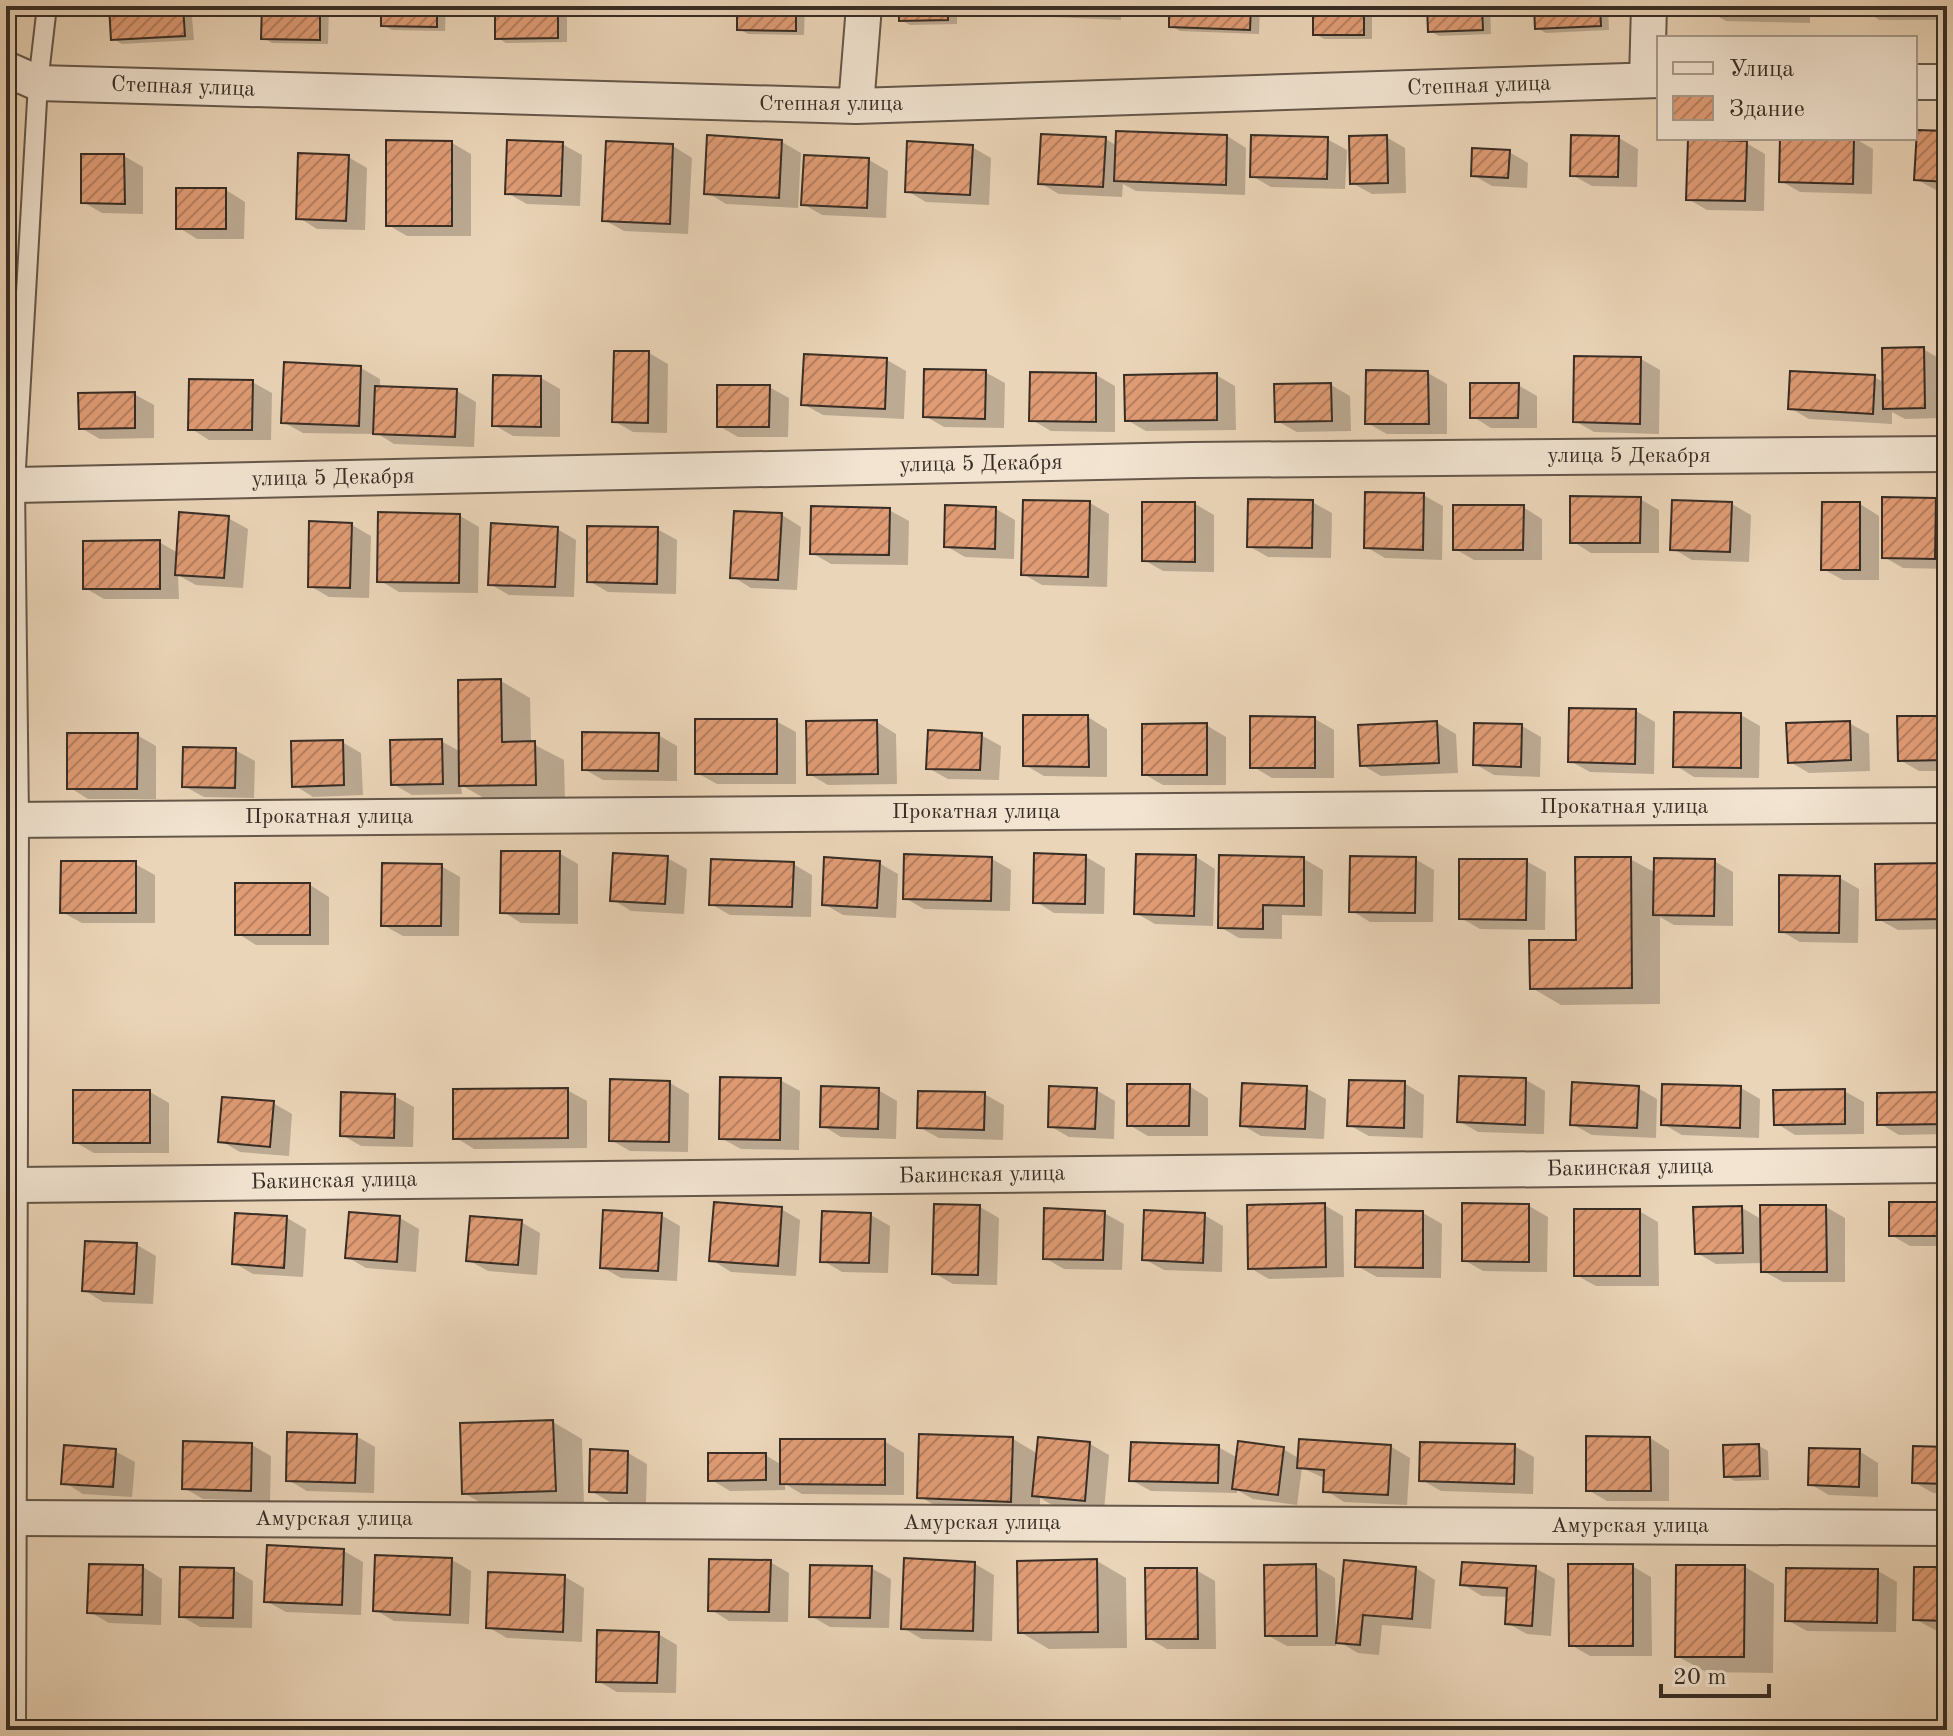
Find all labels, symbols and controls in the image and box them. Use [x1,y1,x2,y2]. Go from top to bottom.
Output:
legend [1657,36,1917,140]
text: Улица [1729,58,1794,82]
street label: Степная улица [1407,72,1552,100]
street label: Степная улица [111,73,256,101]
street label: Степная улица [759,93,903,115]
text: Здание [1729,98,1805,122]
street label: улица 5 Декабря [1547,445,1711,467]
street label: улица 5 Декабря [899,452,1063,476]
street label: улица 5 Декабря [251,466,415,490]
street label: Прокатная улица [1540,796,1708,818]
street label: Прокатная улица [892,801,1060,823]
street label: Прокатная улица [245,806,413,828]
street label: Бакинская улица [1546,1156,1714,1180]
street label: Бакинская улица [898,1163,1066,1187]
street label: Бакинская улица [250,1169,418,1193]
street label: Амурская улица [255,1508,413,1530]
street label: Амурская улица [903,1512,1061,1534]
street label: Амурская улица [1551,1515,1709,1537]
scale bar [1661,1648,1769,1698]
text: 20 m [1673,1666,1727,1690]

